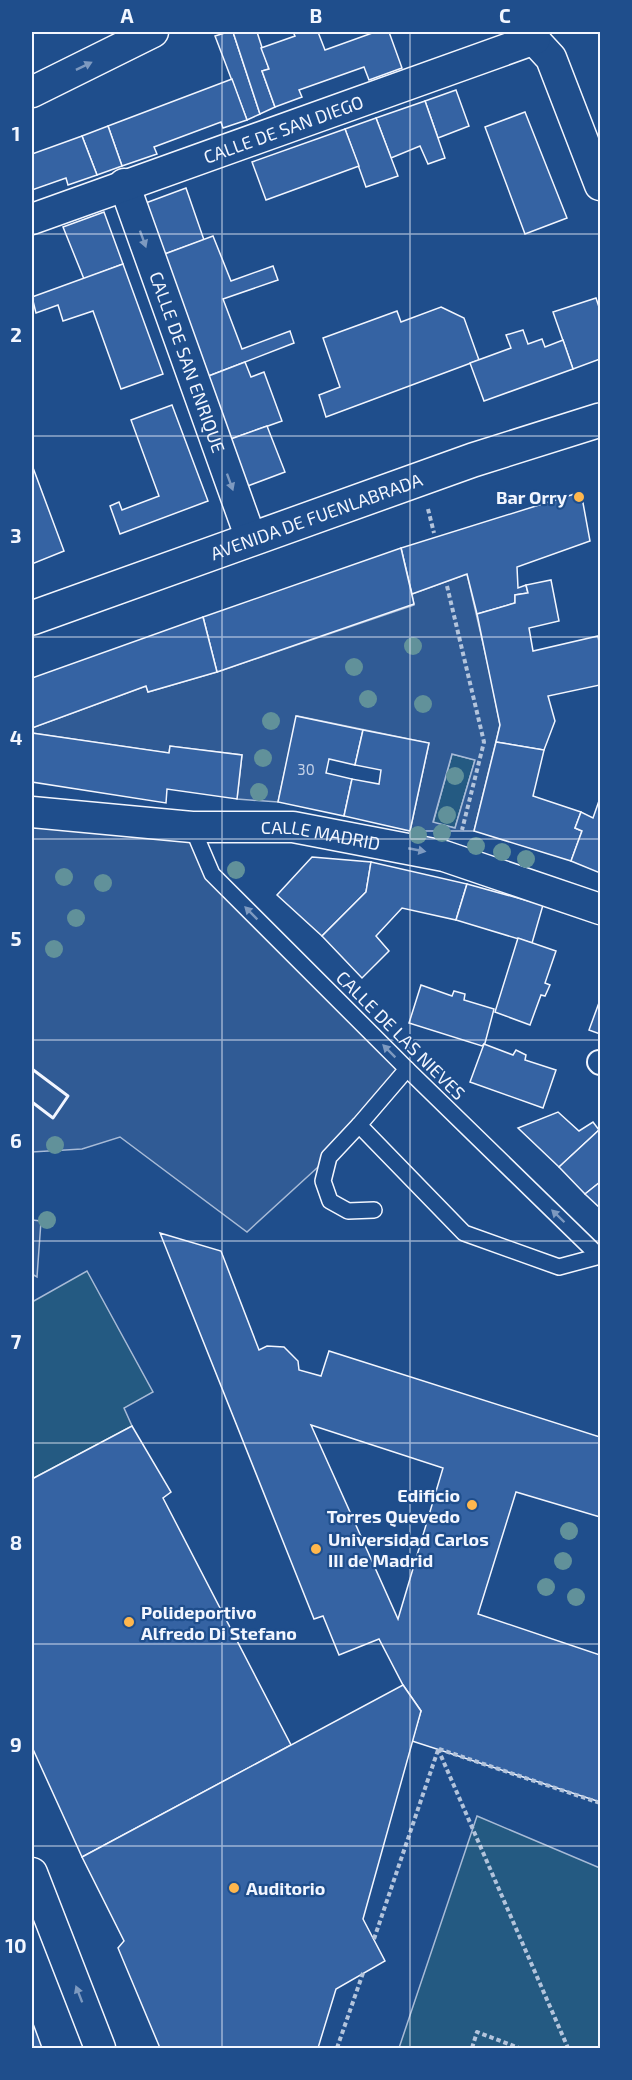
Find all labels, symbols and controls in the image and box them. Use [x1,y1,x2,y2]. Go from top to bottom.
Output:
text: A [120,3,134,27]
text: B [310,3,322,27]
text: C [499,3,511,27]
one-way arrow [75,61,92,70]
street label: CALLE DE SAN DIEGO [200,90,366,168]
text: 1 [12,121,20,145]
one-way arrow [139,231,149,249]
street label: CALLE DE SAN ENRIQUE [145,268,230,456]
text: 2 [10,322,22,346]
street label: AVENIDA DE FUENLABRADA [207,468,426,564]
one-way arrow [226,473,236,491]
place label: Bar Orry [496,486,568,508]
marker: Bar Orry [572,490,586,504]
text: 3 [10,523,22,547]
text: 4 [10,725,23,749]
house number: 30 [297,760,315,778]
street label: CALLE MADRID [261,816,382,855]
one-way arrow [407,846,426,855]
one-way arrow [244,906,258,920]
text: 5 [10,926,22,950]
street label: CALLE DE LAS NIEVES [332,966,470,1104]
one-way arrow [382,1044,396,1058]
text: 6 [10,1128,22,1152]
one-way arrow [551,1209,566,1223]
text: 7 [11,1329,22,1353]
place label: Edificio Torres Quevedo [327,1484,460,1527]
marker: Edificio Torres Quevedo [465,1498,479,1512]
place label: Universidad Carlos III de Madrid [328,1528,489,1571]
text: 8 [10,1530,22,1554]
marker: Universidad Carlos III de Madrid [309,1542,323,1556]
place label: Polideportivo Alfredo Di Stefano [141,1601,297,1644]
marker: Polideportivo Alfredo Di Stefano [122,1615,136,1629]
text: 9 [10,1732,22,1756]
place label: Auditorio [246,1877,325,1899]
marker: Auditorio [227,1881,241,1895]
text: 10 [5,1933,27,1957]
one-way arrow [74,1985,83,2003]

